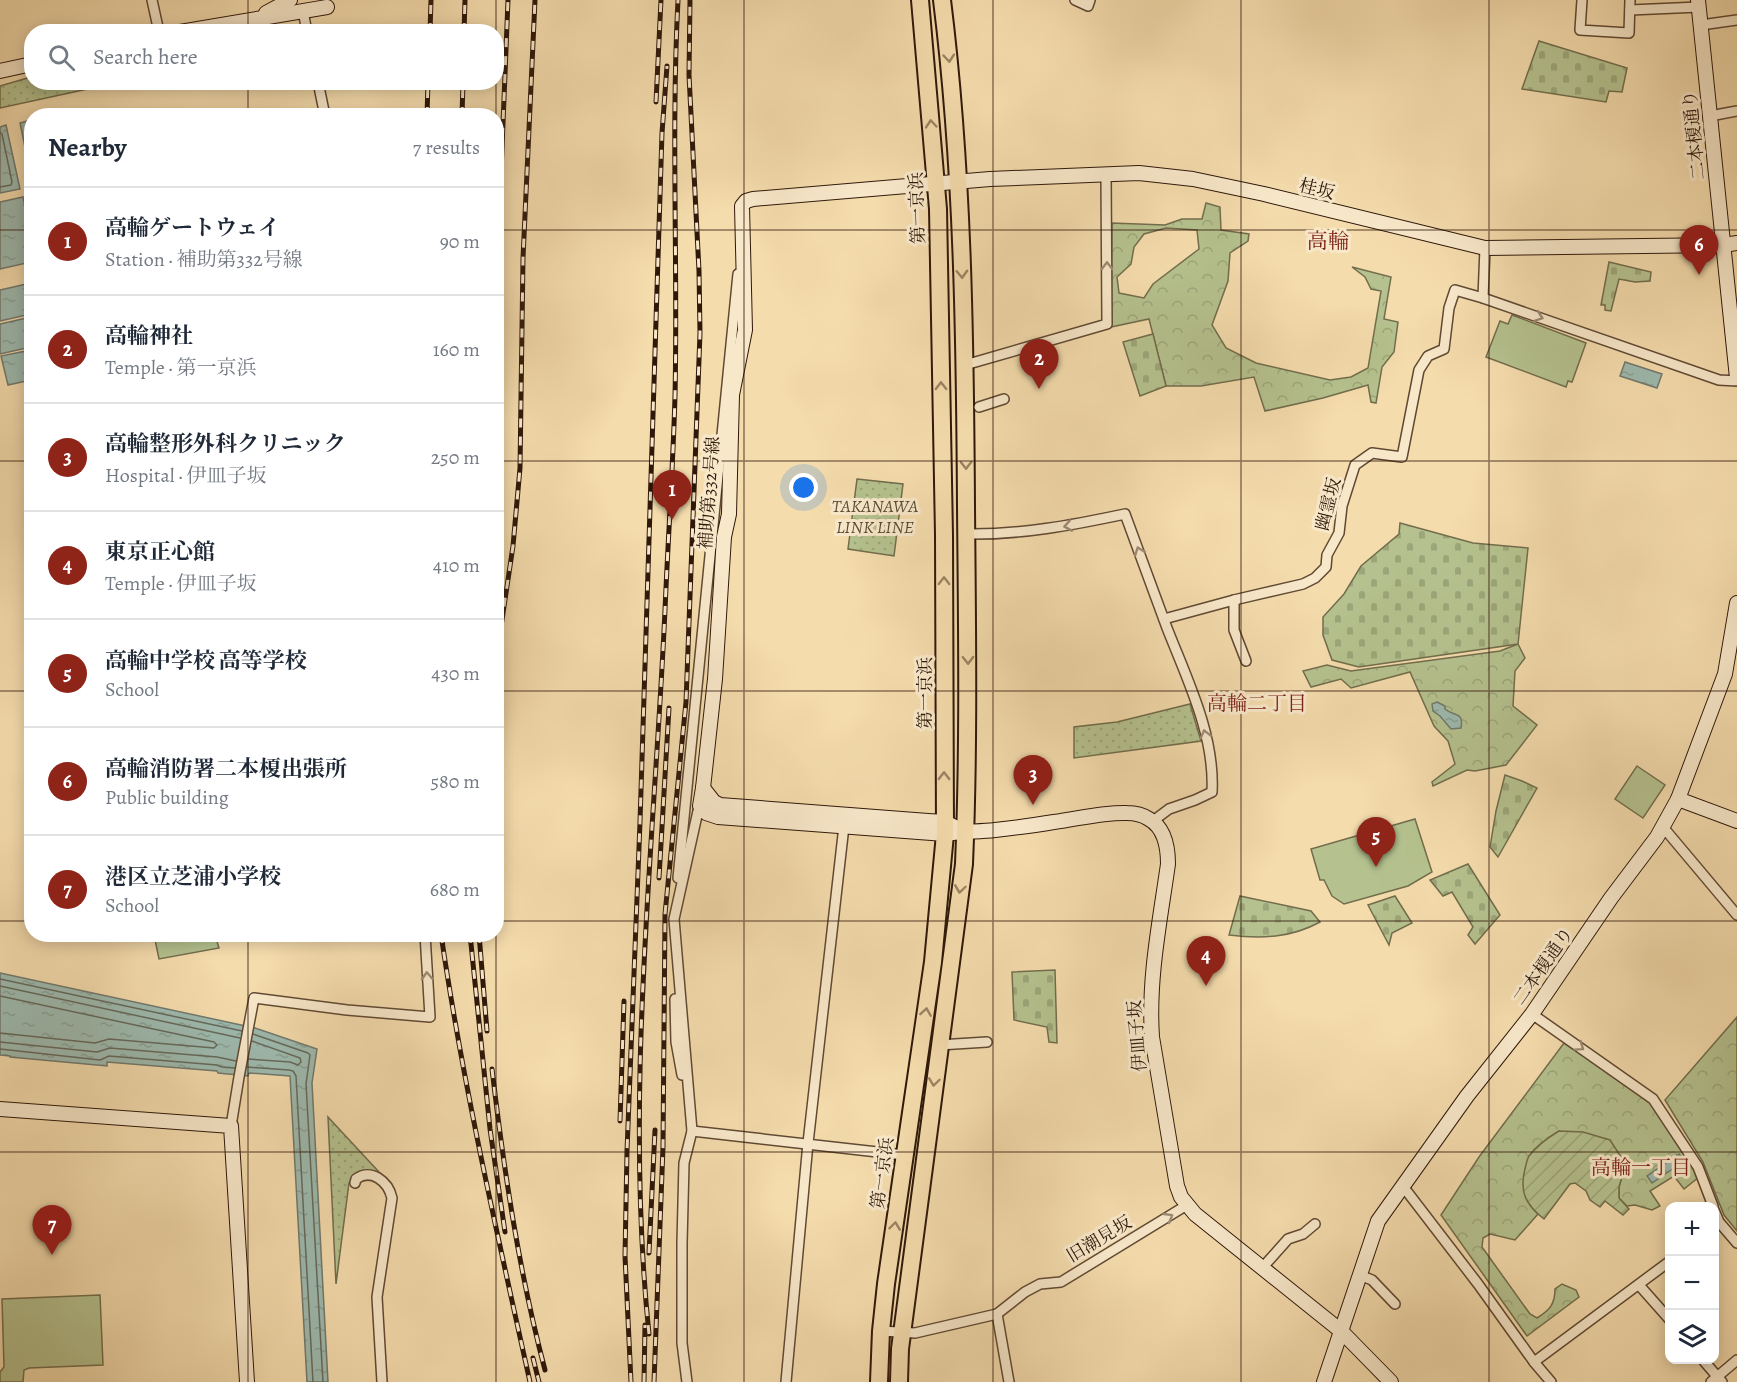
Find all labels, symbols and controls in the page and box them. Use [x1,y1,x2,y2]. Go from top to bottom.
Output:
search box [24,24,504,90]
icon: search [45,41,78,74]
text: Search here [93,42,198,72]
one-way arrow [942,54,955,63]
street label: 二本榎通り [1677,89,1711,181]
one-way arrow [925,120,938,129]
text: Nearby [48,130,127,165]
text: 7 results [413,134,480,161]
street label: 第一京浜 [904,172,930,244]
street label: 桂坂 [1297,173,1337,205]
text: 高輪ゲートウェイ [105,213,280,243]
pin: 6 [1680,226,1718,275]
district label: 高輪 [1307,227,1349,255]
text: 1 [64,228,71,255]
text: 90 m [440,228,480,255]
text: Station · 補助第332号線 [105,246,303,273]
one-way arrow [1101,261,1113,270]
one-way arrow [956,269,969,278]
one-way arrow [1533,310,1544,323]
text: 高輪神社 [105,321,193,351]
text: 2 [63,336,72,363]
text: 160 m [433,336,480,363]
pin: 2 [1020,340,1058,389]
text: Temple · 第一京浜 [105,354,257,381]
one-way arrow [935,381,948,390]
text: 高輪整形外科クリニック [105,429,346,459]
street label: 補助第332号線 [693,436,725,550]
text: 3 [63,444,72,471]
text: 250 m [431,444,480,471]
one-way arrow [960,461,972,470]
text: Hospital · 伊皿子坂 [105,462,267,489]
pin: 1 [652,470,692,520]
your location [789,473,818,502]
street label: 幽霊坂 [1310,475,1346,533]
park label: TAKANAWA LINK LINE [832,494,918,539]
one-way arrow [1063,519,1072,531]
text: 東京正心館 [105,537,215,567]
one-way arrow [1133,546,1146,557]
text: 4 [63,552,72,579]
text: 410 m [433,552,480,579]
text: Temple · 伊皿子坂 [105,570,257,597]
one-way arrow [938,576,950,585]
text: 高輪中学校 高等学校 [105,646,307,676]
one-way arrow [962,656,974,665]
street label: 第一京浜 [913,657,937,729]
text: 5 [63,660,72,687]
text: 430 m [431,660,480,687]
text: School [105,676,159,703]
district label: 高輪二丁目 [1207,690,1307,717]
one-way arrow [1200,729,1212,740]
text: 高輪消防署二本榎出張所 [105,754,347,784]
pin: 3 [1014,756,1052,805]
text: 6 [63,768,72,795]
text: 580 m [430,768,480,795]
one-way arrow [938,771,950,780]
text: Public building [105,784,229,811]
pin: 5 [1356,818,1396,867]
text: 港区立芝浦小学校 [105,862,281,892]
text: 7 [63,876,72,903]
text: 680 m [430,876,480,903]
one-way arrow [955,885,967,894]
text: School [105,892,159,919]
street label: 二本榎通り [1507,922,1579,1010]
pin: 4 [1186,936,1226,986]
one-way arrow [420,972,433,981]
street label: 伊皿子坂 [1122,999,1152,1073]
one-way arrow [919,1007,931,1017]
one-way arrow [1573,1040,1584,1051]
one-way arrow [929,1078,941,1087]
street label: 第一京浜 [865,1136,899,1210]
district label: 高輪一丁目 [1591,1154,1691,1181]
map controls [1665,1202,1719,1364]
button: + [1665,1202,1719,1256]
pin: 7 [32,1206,72,1255]
street label: 旧潮見坂 [1062,1210,1136,1268]
one-way arrow [1163,1212,1173,1224]
one-way arrow [888,1221,901,1230]
button: − [1665,1256,1719,1310]
button: layers [1665,1310,1719,1364]

